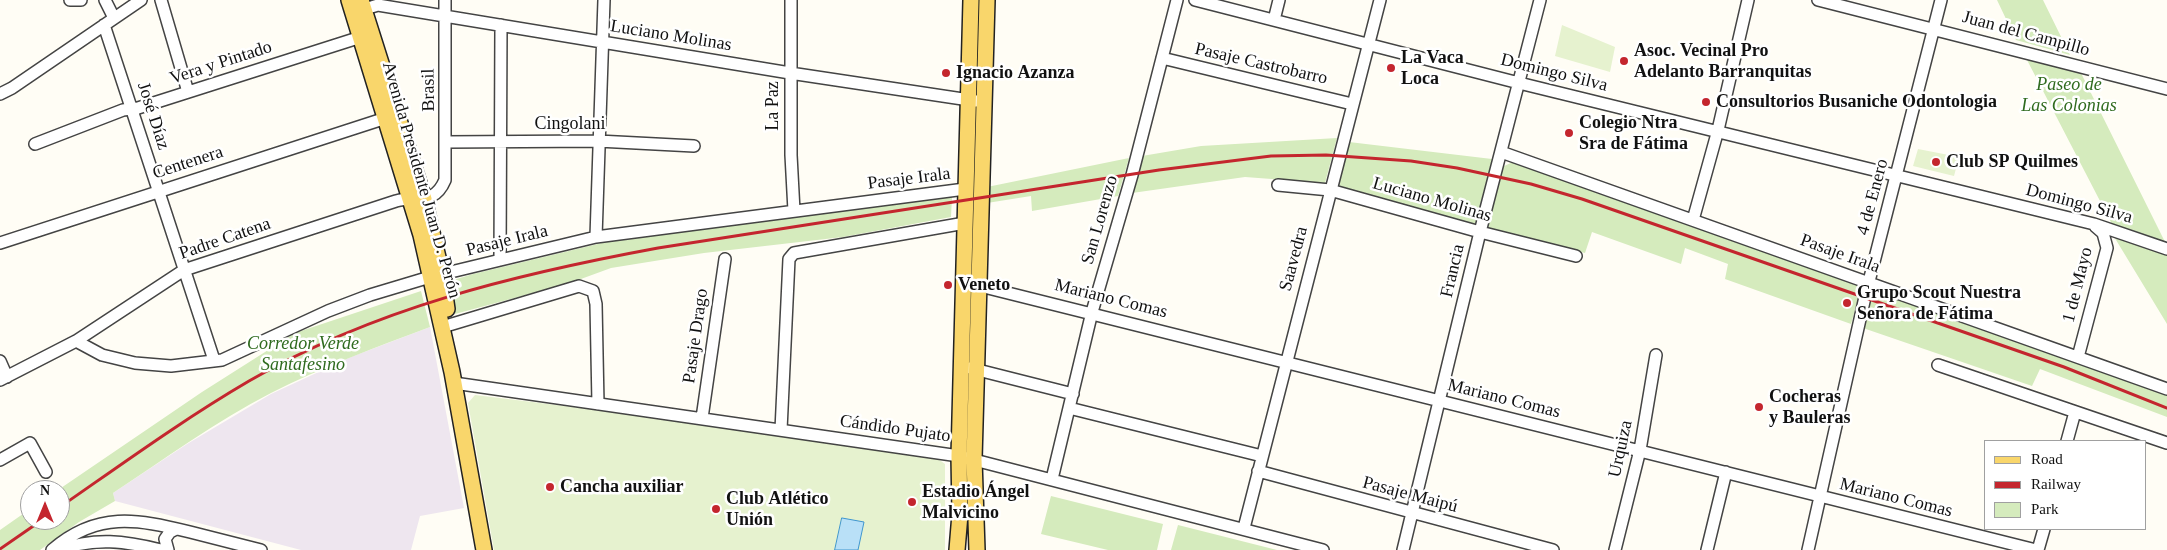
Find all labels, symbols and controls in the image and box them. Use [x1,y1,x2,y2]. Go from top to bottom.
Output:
street label: Juan del Campillo [1960,7,2092,61]
street label: Luciano Molinas [609,16,733,56]
street label: Vera y Pintado [167,36,275,90]
street label: Pasaje Castrobarro [1193,38,1329,90]
place label: Asoc. Vecinal Pro Adelanto Barranquitas [1634,40,1812,82]
place label: La Vaca Loca [1401,47,1464,90]
street label: Domingo Silva [1498,49,1610,97]
marker: Asoc. Vecinal Pro Adelanto Barranquitas [1618,55,1630,67]
street label: Avenida Presidente Juan D. Perón [377,59,465,301]
place label: Ignacio Azanza [956,62,1074,84]
marker: La Vaca Loca [1385,62,1397,74]
marker: Ignacio Azanza [940,67,952,79]
street label: Brasil [418,68,440,112]
park label: Paseo de Las Colonias [2021,74,2117,116]
street label: José Díaz [132,80,174,152]
street label: La Paz [762,81,784,131]
place label: Consultorios Busaniche Odontologia [1716,91,1997,113]
marker: Consultorios Busaniche Odontologia [1700,96,1712,108]
place label: Colegio Ntra Sra de Fátima [1579,112,1688,154]
street label: Cingolani [535,113,605,135]
marker: Colegio Ntra Sra de Fátima [1563,127,1575,139]
street label: Centenera [150,141,226,185]
place label: Club SP Quilmes [1946,151,2078,173]
marker: Club SP Quilmes [1930,156,1942,168]
street label: 4 de Enero [1852,157,1894,237]
street label: Pasaje Irala [866,163,952,195]
street label: San Lorenzo [1077,173,1123,267]
street label: Luciano Molinas [1370,173,1494,227]
street label: Domingo Silva [2023,179,2135,229]
street label: Padre Catena [176,213,274,265]
street label: Pasaje Irala [464,220,550,262]
street label: Saavedra [1275,224,1313,294]
street label: Pasaje Irala [1797,230,1883,278]
street label: Francia [1436,242,1470,300]
street label: 1 de Mayo [2058,245,2098,325]
place label: Veneto [958,274,1010,296]
street label: Mariano Comas [1052,275,1170,323]
marker: Veneto [942,279,954,291]
place label: Grupo Scout Nuestra Señora de Fátima [1857,282,2021,324]
street label: Pasaje Drago [679,287,713,385]
marker: Grupo Scout Nuestra Señora de Fátima [1841,297,1853,309]
park label: Corredor Verde Santafesino [247,333,359,376]
street label: Mariano Comas [1445,375,1563,423]
place label: Cocheras y Bauleras [1769,386,1851,428]
marker: Cocheras y Bauleras [1753,401,1765,413]
street label: Cándido Pujato [838,411,952,447]
street label: Urquiza [1604,418,1638,480]
legend [1984,440,2147,530]
text: Road [2031,451,2063,467]
street label: Pasaje Maipú [1360,472,1460,518]
street label: Mariano Comas [1837,474,1955,522]
place label: Cancha auxiliar [560,476,684,498]
text: Railway [2031,476,2081,492]
north arrow [20,480,70,530]
marker: Cancha auxiliar [544,481,556,493]
place label: Estadio Ángel Malvicino [922,481,1030,524]
text: N [40,483,50,498]
place label: Club Atlético Unión [726,488,828,530]
marker: Estadio Ángel Malvicino [906,496,918,508]
text: Park [2031,501,2059,517]
marker: Club Atlético Unión [710,503,722,515]

